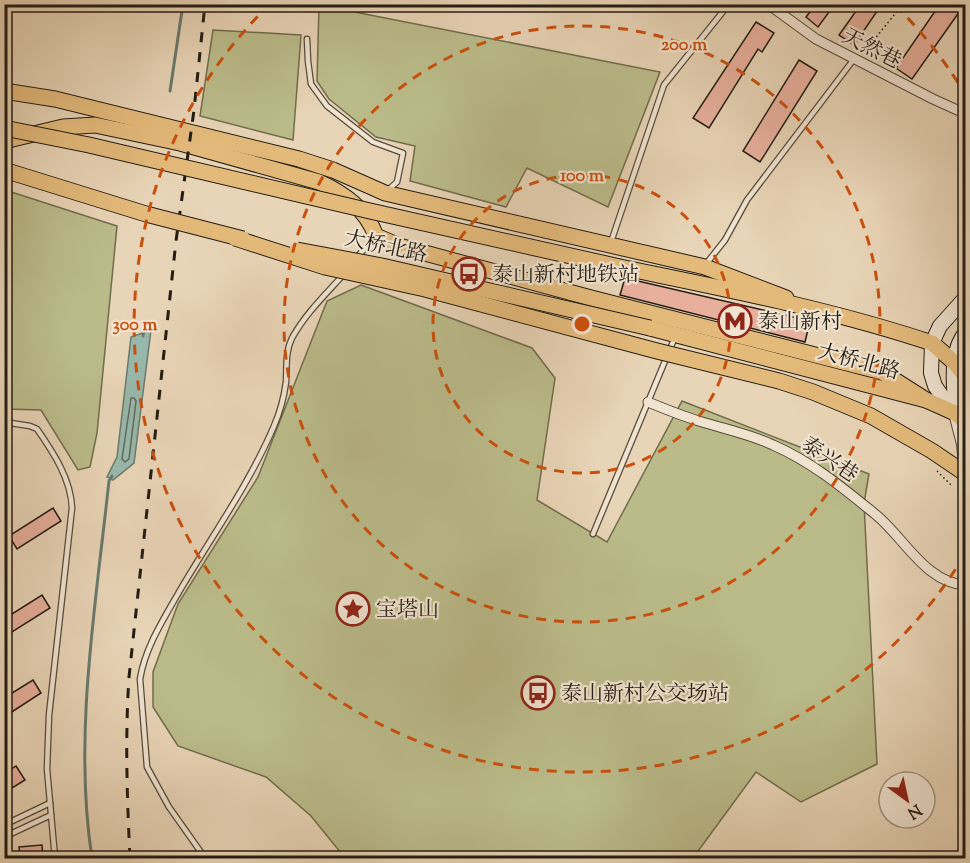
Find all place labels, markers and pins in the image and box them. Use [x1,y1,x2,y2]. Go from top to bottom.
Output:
bus stop icon: 泰山新村地铁站 [451,256,487,292]
place label: 泰山新村地铁站 [492,261,639,291]
metro station icon: 泰山新村 [717,303,753,339]
place label: 泰山新村 [758,308,842,338]
centre of rings [572,314,592,334]
place icon: 宝塔山 [335,591,371,627]
place label: 宝塔山 [376,596,439,626]
bus stop icon: 泰山新村公交场站 [520,675,556,711]
place label: 泰山新村公交场站 [561,680,729,710]

